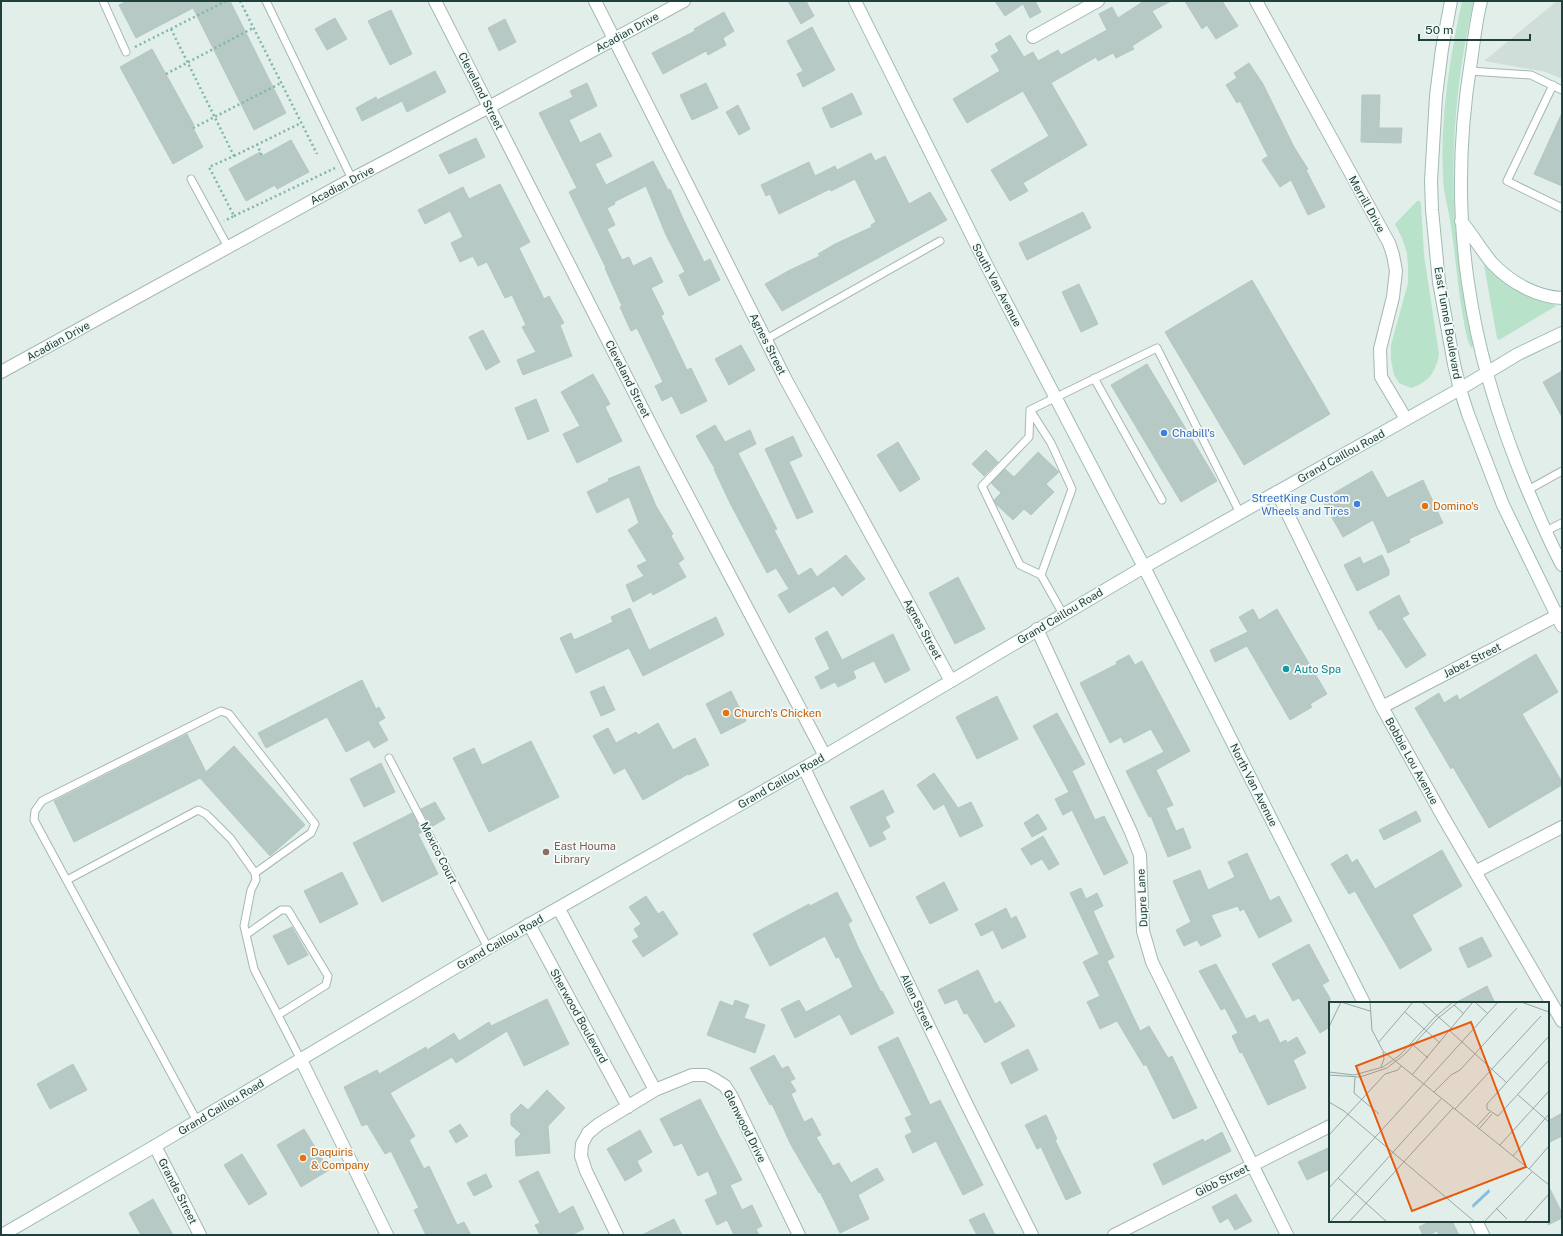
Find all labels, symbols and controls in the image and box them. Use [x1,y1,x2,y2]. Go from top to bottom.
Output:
street label: Acadian Drive [593,10,661,54]
scale bar [1419,16,1530,42]
text: 50 m [1425,23,1453,37]
street label: Cleveland Street [456,50,506,132]
street label: Acadian Drive [308,163,376,207]
street label: Merrill Drive [1347,174,1387,234]
street label: South Van Avenue [970,241,1024,329]
street label: East Tunnel Boulevard [1432,266,1464,380]
street label: Agnes Street [747,311,789,377]
street label: Acadian Drive [24,319,92,363]
street label: Cleveland Street [603,338,653,420]
place label: Chabill's [1172,427,1215,439]
street label: Grand Caillou Road [1295,427,1387,485]
marker: Chabill's [1159,428,1169,438]
place label: StreetKing Custom Wheels and Tires [1251,492,1349,517]
marker: StreetKing Custom Wheels and Tires [1352,499,1362,509]
place label: Domino's [1433,500,1479,512]
marker: Domino's [1420,501,1430,511]
street label: Grand Caillou Road [1015,586,1105,646]
street label: Agnes Street [901,597,945,661]
street label: Jabez Street [1441,640,1503,680]
place label: Auto Spa [1294,663,1341,675]
marker: Auto Spa [1281,664,1291,674]
place label: Church's Chicken [734,707,821,719]
marker: Church's Chicken [721,708,731,718]
street label: Bobbie Lou Avenue [1383,715,1441,807]
street label: North Van Avenue [1228,742,1280,828]
street label: Grand Caillou Road [736,751,826,811]
street label: Mexico Court [418,820,460,886]
place label: East Houma Library [554,840,616,865]
marker: East Houma Library [541,847,551,857]
street label: Dupre Lane [1134,868,1150,928]
street label: Grand Caillou Road [455,912,545,972]
street label: Sherwood Boulevard [548,967,610,1065]
street label: Allen Street [898,972,936,1032]
inset map [1329,1002,1549,1222]
street label: Grand Caillou Road [176,1077,266,1137]
street label: Glenwood Drive [721,1088,769,1164]
place label: Daquiris & Company [311,1146,369,1171]
marker: Daquiris & Company [298,1153,308,1163]
street label: Grande Street [156,1156,200,1226]
street label: Gibb Street [1193,1161,1251,1199]

